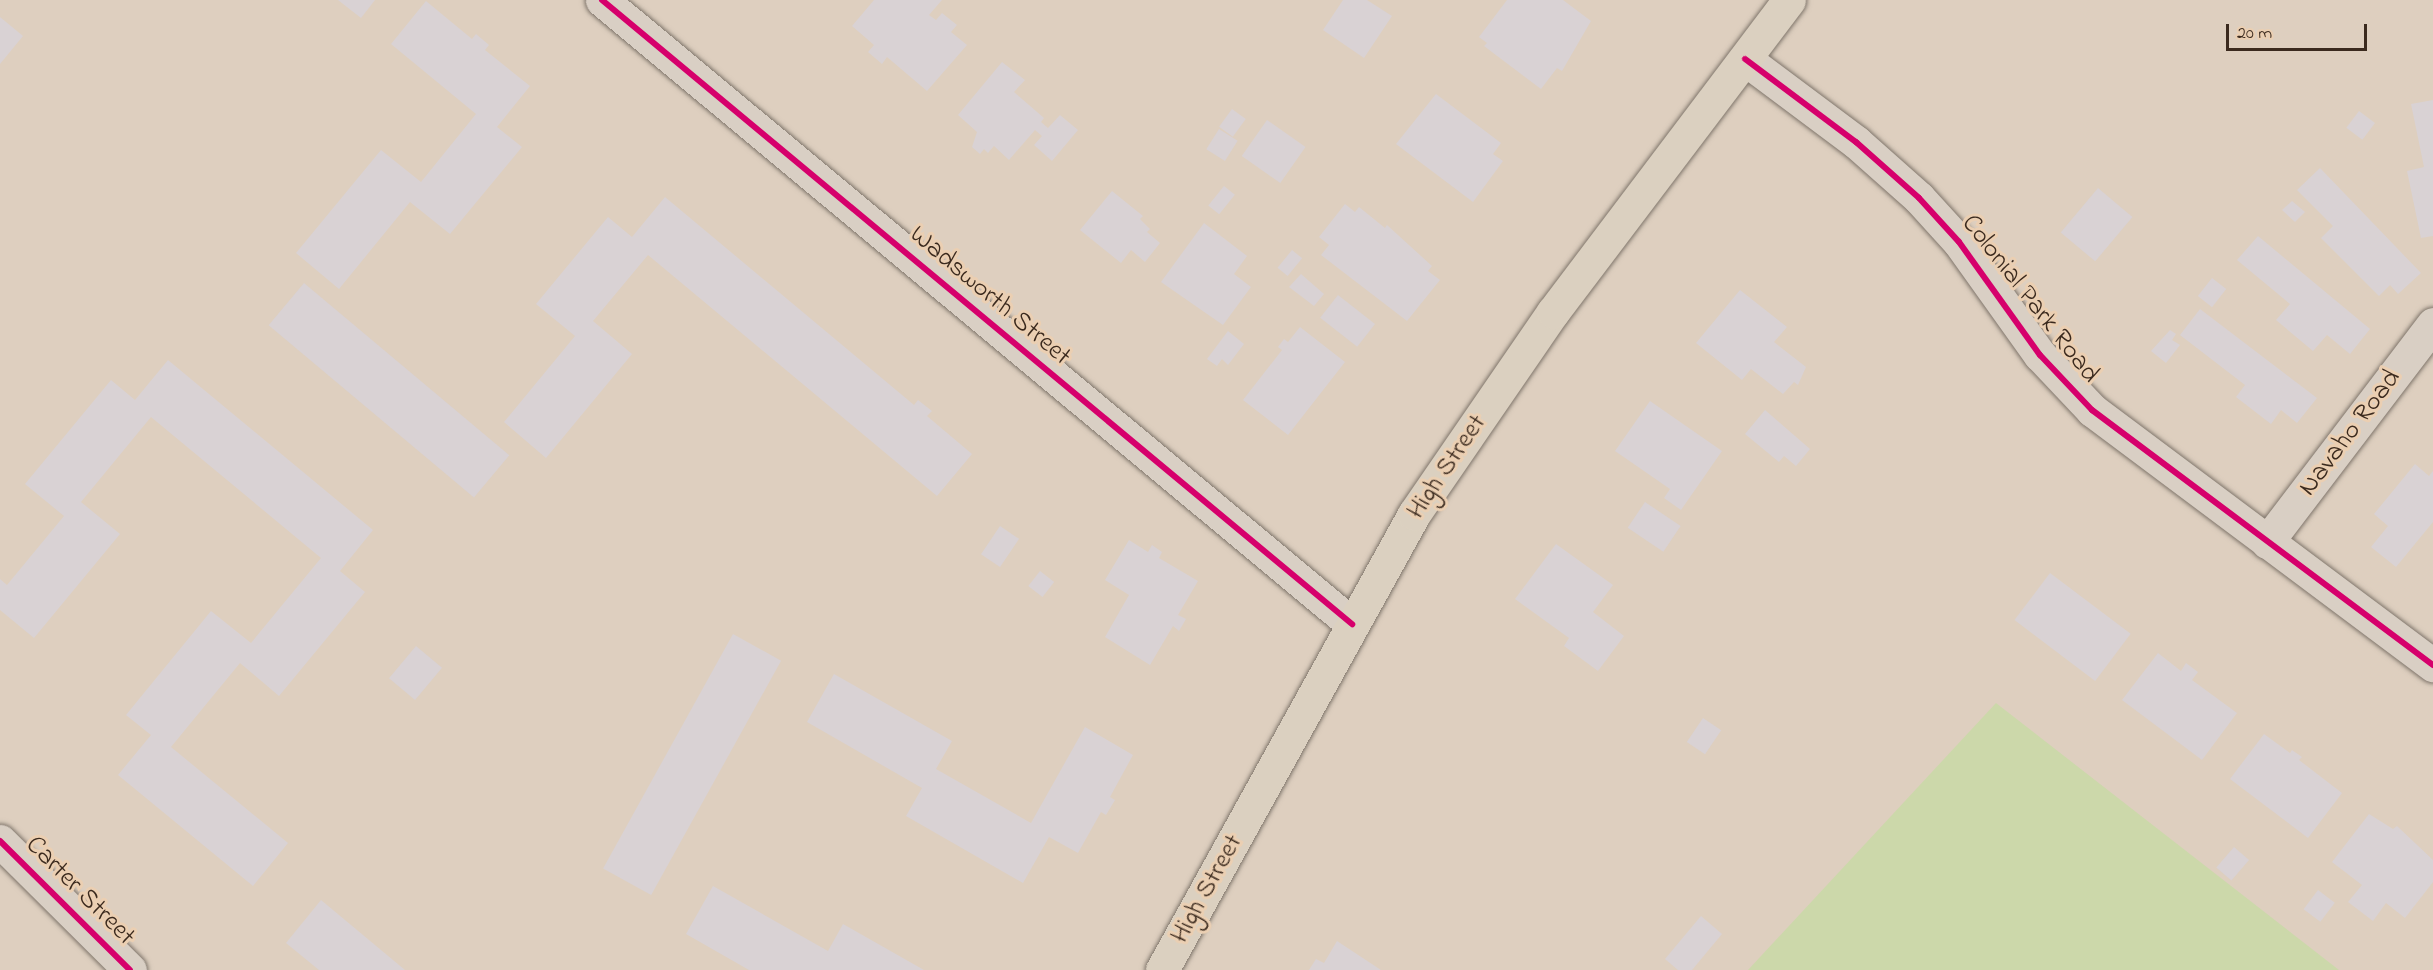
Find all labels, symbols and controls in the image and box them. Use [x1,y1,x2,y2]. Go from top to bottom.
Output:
scale bar [2229,12,2370,50]
text: 20 m [2237,21,2272,47]
street label: Colonial Park Road [1954,208,2106,390]
street label: Wadsworth Street [903,219,1077,373]
street label: Navaho Road [2292,363,2408,503]
street label: High Street [1400,409,1494,525]
street label: Carter Street [18,829,142,953]
street label: High Street [1164,829,1250,949]

